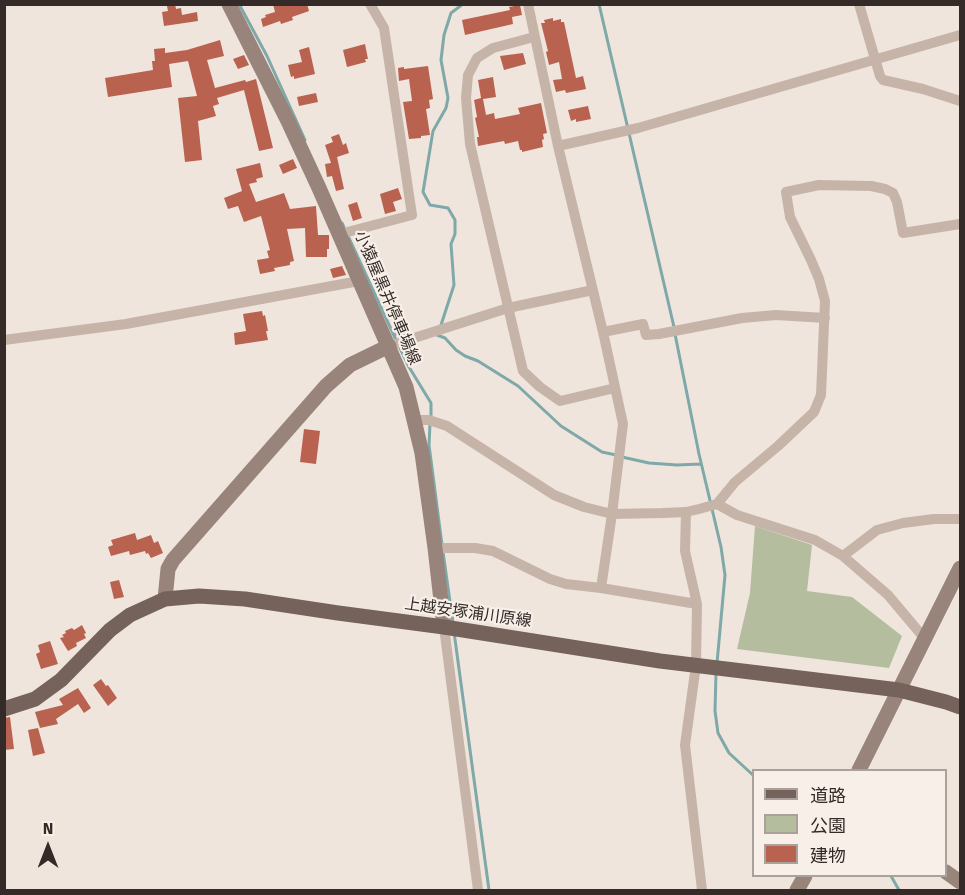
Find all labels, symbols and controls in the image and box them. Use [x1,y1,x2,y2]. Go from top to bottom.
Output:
street label: 小猿屋黒井停車場線 [350,228,424,368]
street label: 上越安塚浦川原線 [403,595,533,631]
legend [752,769,947,877]
text: 道路 [810,785,846,807]
text: 公園 [810,815,846,837]
north arrow [18,817,78,877]
text: N [43,819,53,838]
text: 建物 [810,845,846,867]

